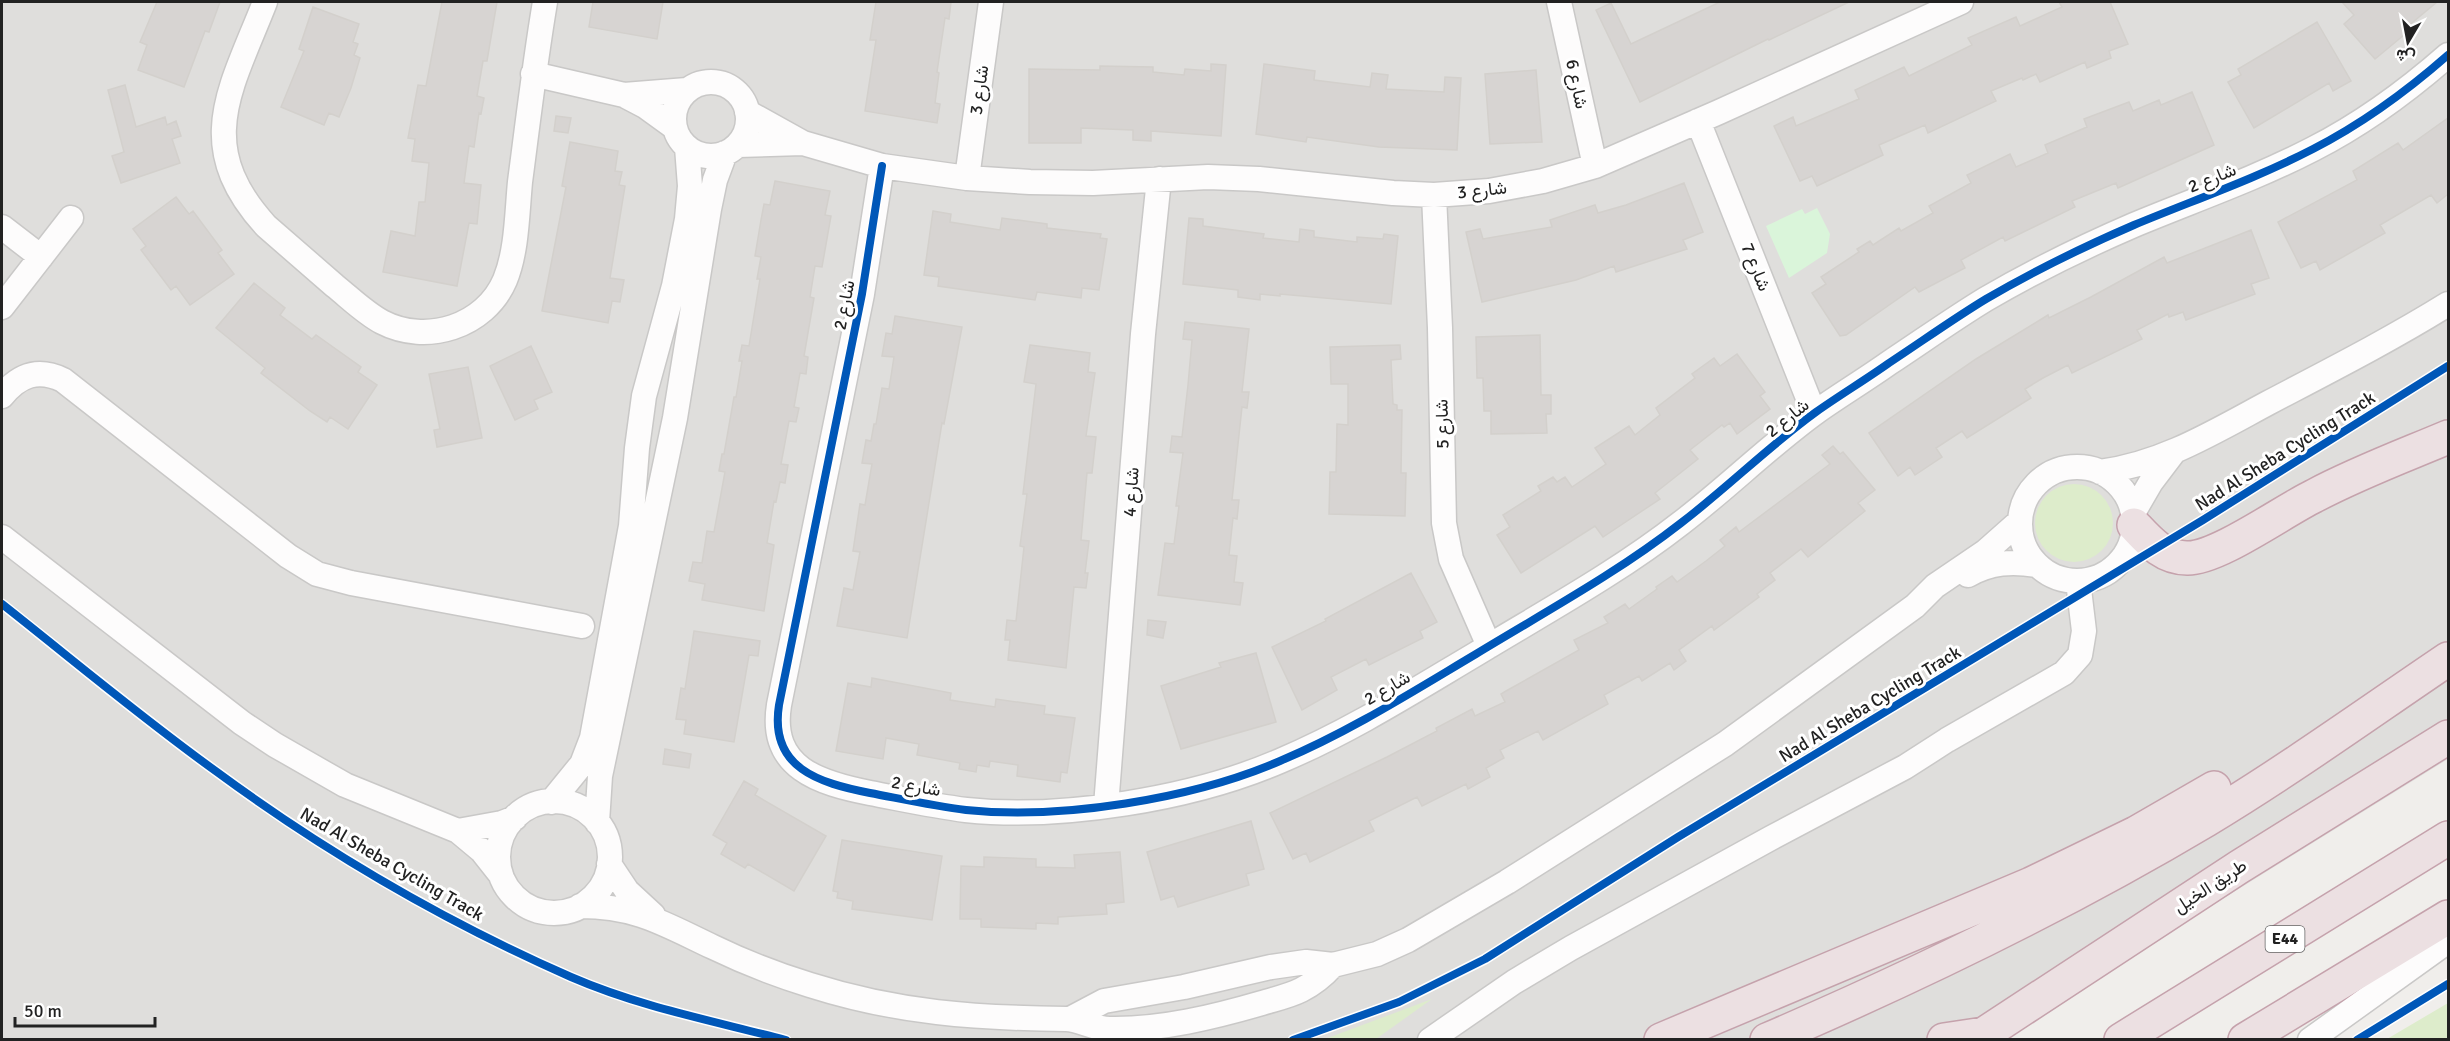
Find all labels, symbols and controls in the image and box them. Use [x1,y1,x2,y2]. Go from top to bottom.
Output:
north arrow [2378,12,2438,72]
text: ش [2394,44,2417,67]
street label: شارع 6 [1560,57,1593,111]
street label: شارع 3 [965,64,994,116]
street label: شارع 2 [2185,158,2240,198]
street label: شارع 3 [1456,176,1508,205]
street label: شارع 7 [1736,240,1776,295]
street label: شارع 2 [828,278,861,332]
street label: Nad Al Sheba Cycling Track [2191,387,2379,515]
street label: شارع 2 [1761,394,1814,443]
street label: شارع 5 [1431,399,1454,449]
street label: شارع 4 [1118,466,1145,518]
street label: Nad Al Sheba Cycling Track [1775,641,1965,767]
street label: شارع 2 [1360,666,1415,711]
street label: شارع 2 [889,771,942,802]
street label: Nad Al Sheba Cycling Track [296,802,488,926]
street label: طريق الخيل [2169,854,2251,918]
road number: E44 [2266,926,2304,952]
scale bar [15,990,154,1028]
text: 50 m [24,1000,62,1022]

